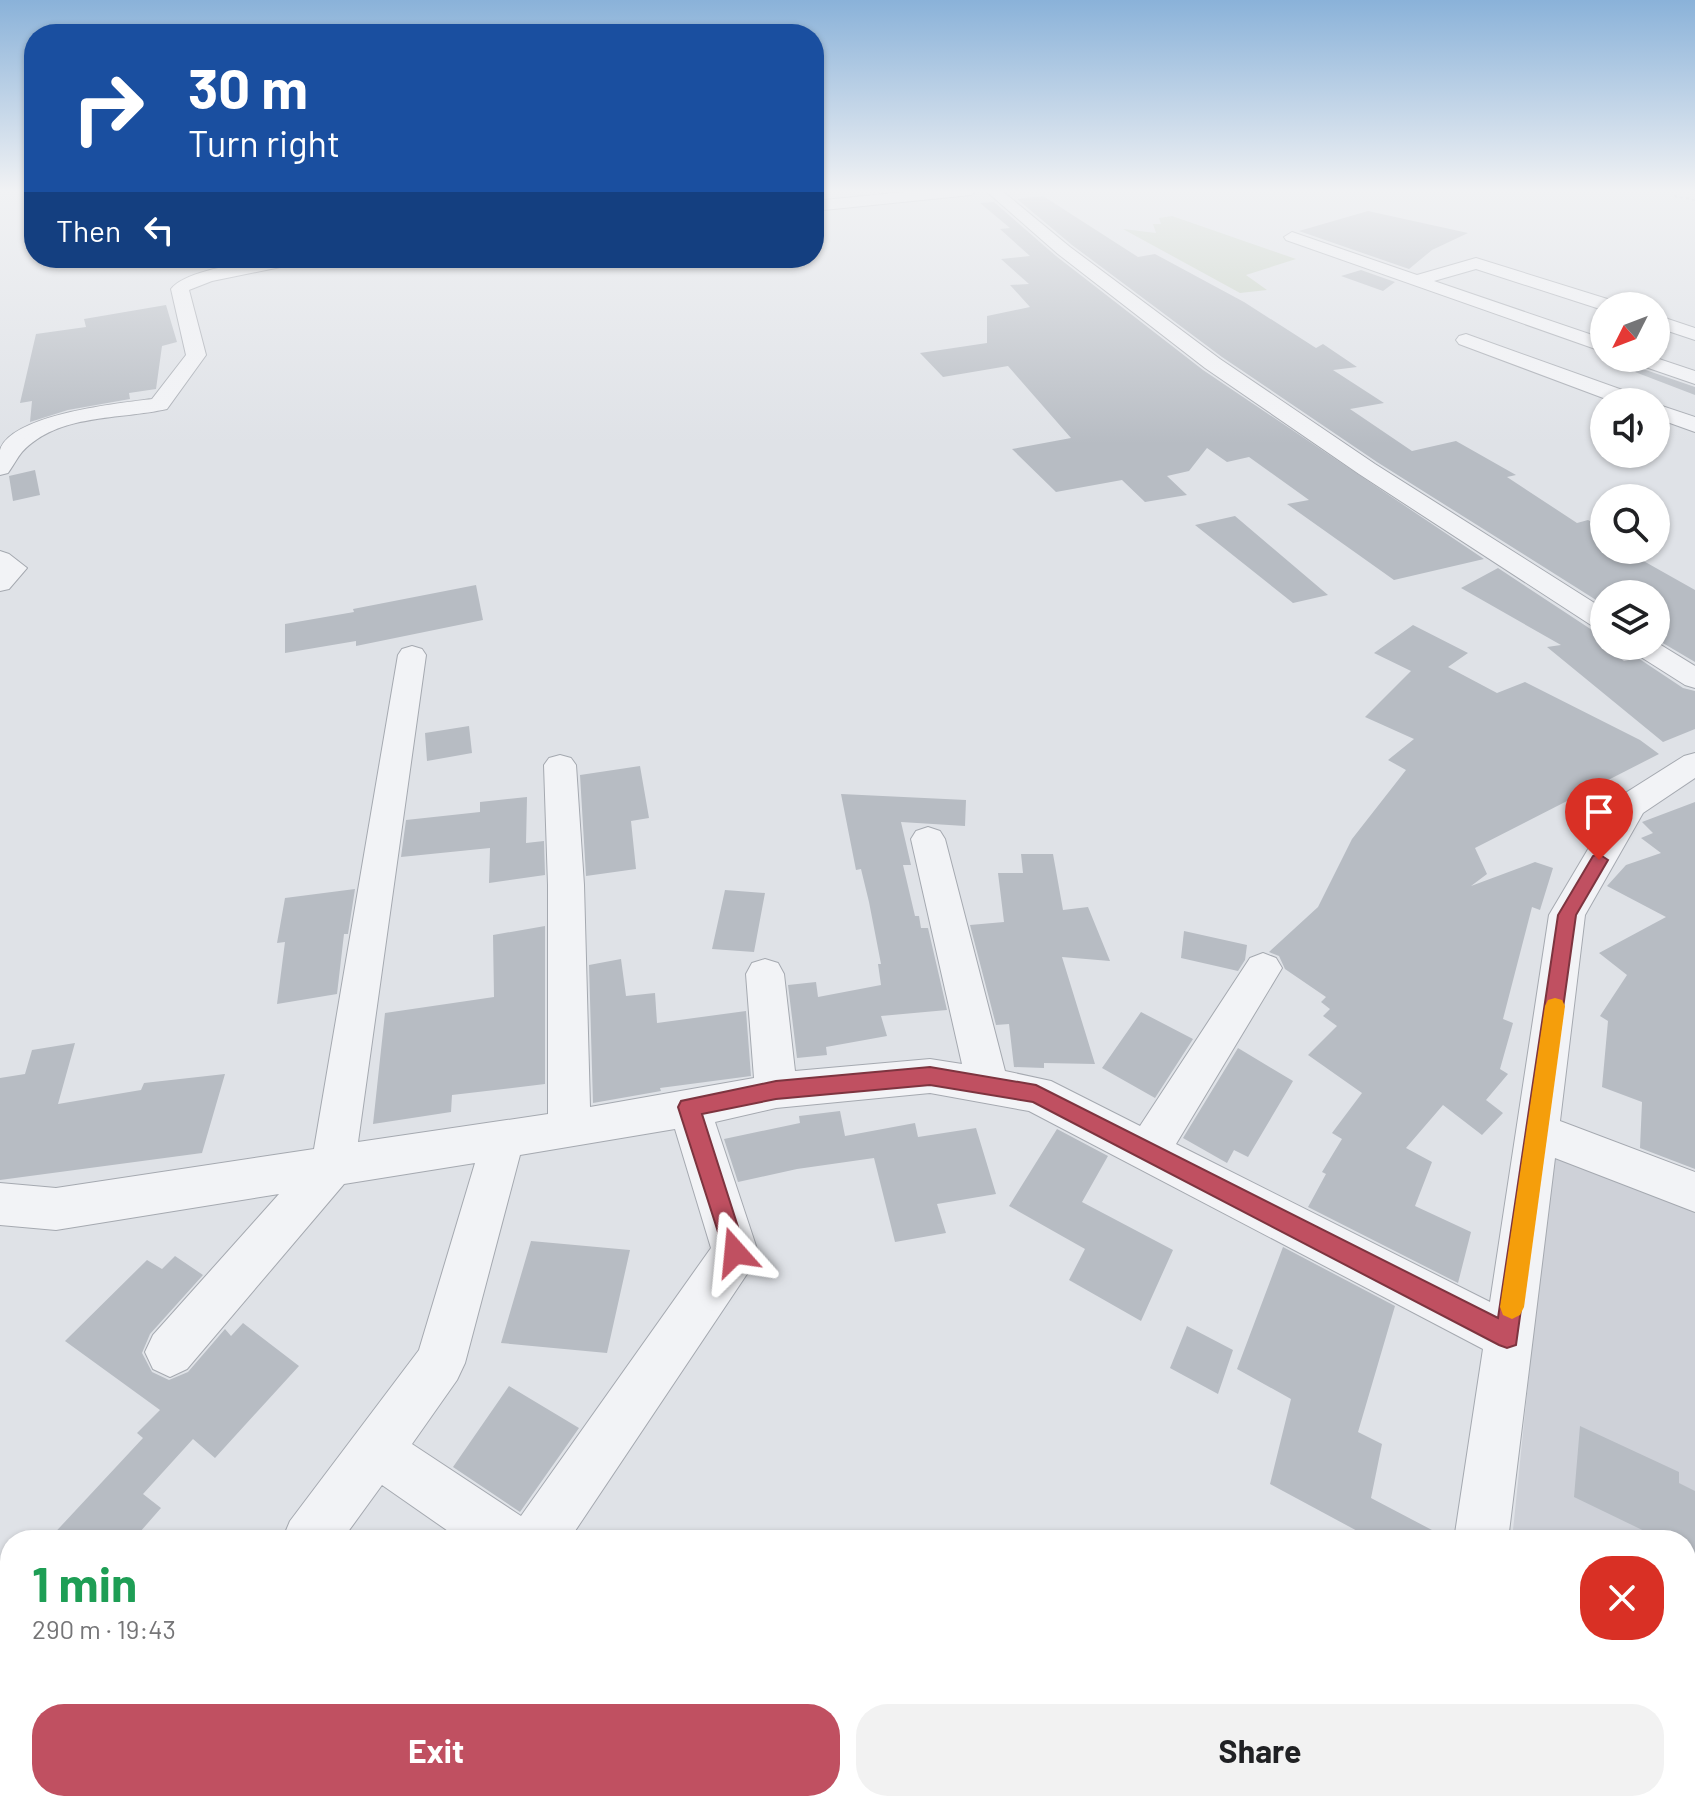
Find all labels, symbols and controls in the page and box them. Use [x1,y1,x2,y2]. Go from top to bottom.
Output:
text: 30 m [188,53,308,120]
icon: right [56,56,160,160]
text: Turn right [188,121,340,164]
icon: left [137,208,181,252]
text: Then [56,212,121,248]
north arrow [1590,292,1670,372]
map controls [1590,292,1670,660]
button: sound [1590,388,1670,468]
button: search [1590,484,1670,564]
button: layers [1590,580,1670,660]
pin [1565,778,1633,860]
icon: arrive [1577,790,1621,834]
position arrow [693,1210,777,1294]
text: 1 min [32,1554,137,1612]
button: close [1580,1556,1664,1640]
text: 290 m · 19:43 [32,1613,176,1644]
button: Exit [32,1704,840,1796]
button: Share [856,1704,1664,1796]

